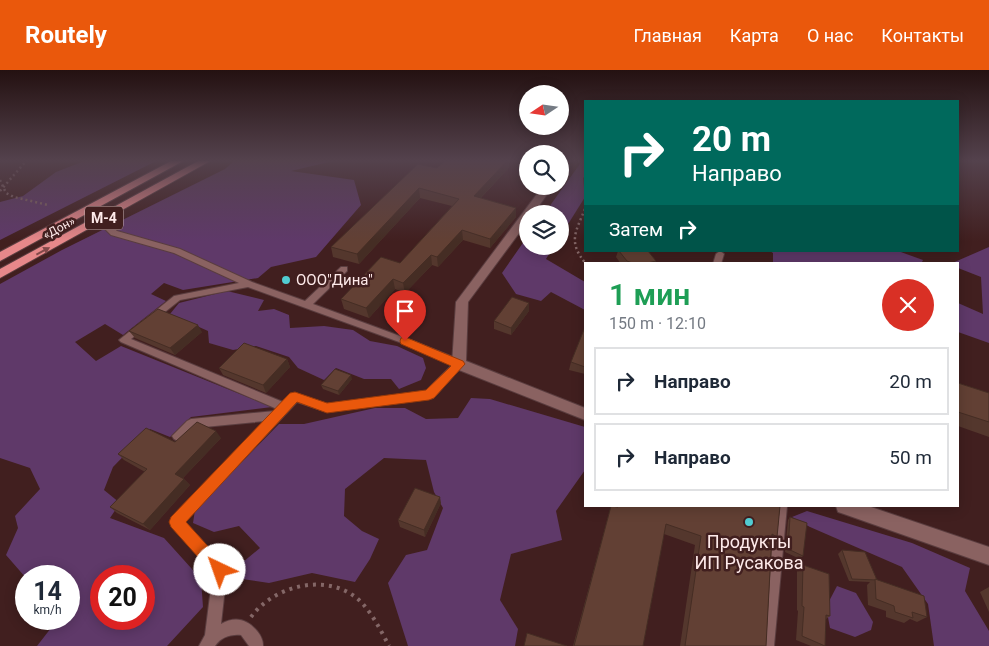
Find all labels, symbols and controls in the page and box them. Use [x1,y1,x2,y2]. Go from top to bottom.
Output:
text: Routely [25,21,107,49]
text: Главная [633,25,702,46]
text: Карта [730,25,779,46]
text: О нас [807,25,853,46]
text: Контакты [881,25,964,46]
north arrow [519,85,569,135]
map controls [519,85,569,255]
text: 20 m [692,119,771,160]
icon: right [609,120,674,185]
button: search [519,145,569,195]
text: Направо [692,161,782,186]
button: layers [519,205,569,255]
road number: М-4 [85,206,123,230]
street label: «Дон» [41,214,78,242]
icon: right [673,215,701,243]
text: Затем [609,218,663,241]
one-way arrow [36,247,50,255]
place label: ООО"Дина" [296,271,373,289]
marker: ООО"Дина" [280,274,292,286]
text: 1 мин [609,277,690,312]
button: close [882,279,934,331]
pin [384,290,426,341]
icon: arrive [391,297,419,325]
text: 150 m · 12:10 [609,314,706,333]
icon: right [611,367,639,395]
text: Направо [654,370,731,393]
text: 20 m [889,370,932,393]
icon: right [611,443,639,471]
text: Направо [654,446,731,469]
text: 50 m [889,446,932,469]
marker: Продукты ИП Русакова [743,516,755,528]
place label: Продукты ИП Русакова [694,531,804,573]
position arrow [193,543,245,595]
speed limit sign: 20 [90,565,155,630]
text: 14 [33,577,62,606]
text: km/h [33,603,62,617]

